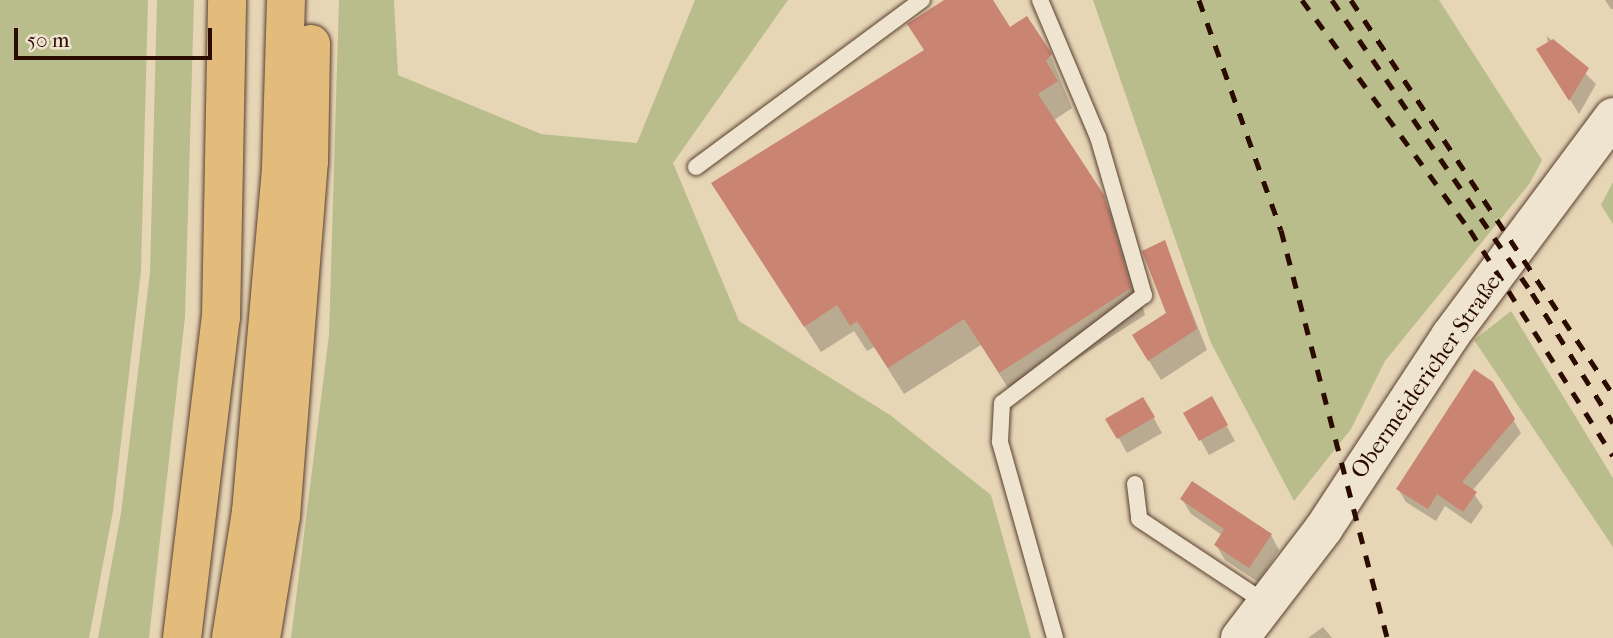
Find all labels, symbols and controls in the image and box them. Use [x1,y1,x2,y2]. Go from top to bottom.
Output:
scale bar [18,14,215,58]
text: 50 m [27,28,70,52]
street label: Obermeidericher Straße [1345,270,1507,484]

